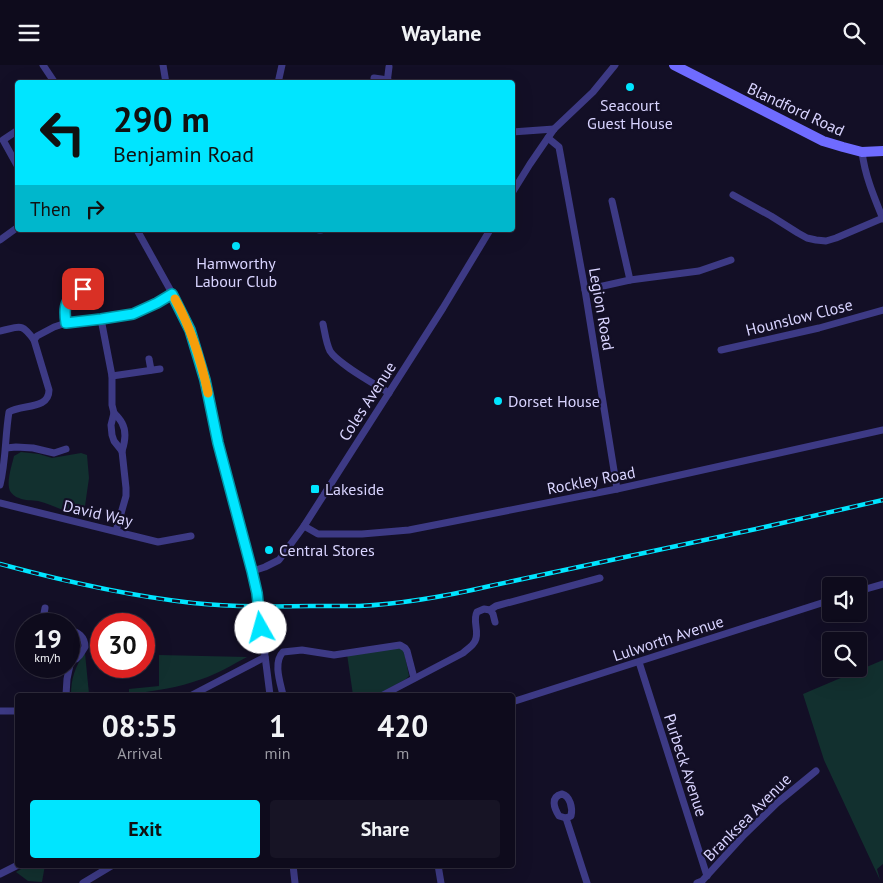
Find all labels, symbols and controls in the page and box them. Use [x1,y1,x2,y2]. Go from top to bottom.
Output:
icon: menu [15,19,43,47]
text: Waylane [402,19,481,47]
icon: search [840,19,868,47]
street label: Blandford Road [744,78,848,140]
marker: Seacourt Guest House [624,81,636,93]
place label: Seacourt Guest House [587,95,673,133]
text: 290 m [113,96,210,142]
icon: left [30,100,95,165]
text: Benjamin Road [113,140,254,168]
icon: right [81,195,109,223]
text: Then [30,197,71,221]
marker: Hamworthy Labour Club [230,240,242,252]
place label: Hamworthy Labour Club [195,253,277,291]
street label: Legion Road [585,266,619,352]
pin [62,268,104,310]
icon: arrive [69,275,97,303]
street label: Hounslow Close [743,294,855,340]
street label: Coles Avenue [334,358,400,444]
place label: Dorset House [508,391,600,411]
marker: Dorset House [492,395,504,407]
street label: Rockley Road [545,462,637,498]
place label: Lakeside [325,479,384,499]
marker: Lakeside [309,483,321,495]
street label: David Way [61,495,135,531]
place label: Central Stores [279,540,375,560]
marker: Central Stores [263,544,275,556]
map controls [822,577,867,677]
button: sound [822,577,867,622]
position arrow [234,601,286,653]
street label: Lulworth Avenue [610,611,726,665]
speed limit sign: 30 [90,613,155,678]
text: 19 [33,623,62,655]
button: search [822,632,867,677]
text: km/h [34,650,61,665]
text: 08:55 [102,706,178,745]
text: 1 [269,706,286,745]
text: 420 [377,706,428,745]
street label: Purbeck Avenue [660,711,712,819]
text: Arrival [117,743,162,763]
text: min [265,743,291,763]
text: m [396,743,409,763]
street label: Branksea Avenue [699,769,795,865]
button: Exit [30,800,260,858]
button: Share [270,800,500,858]

